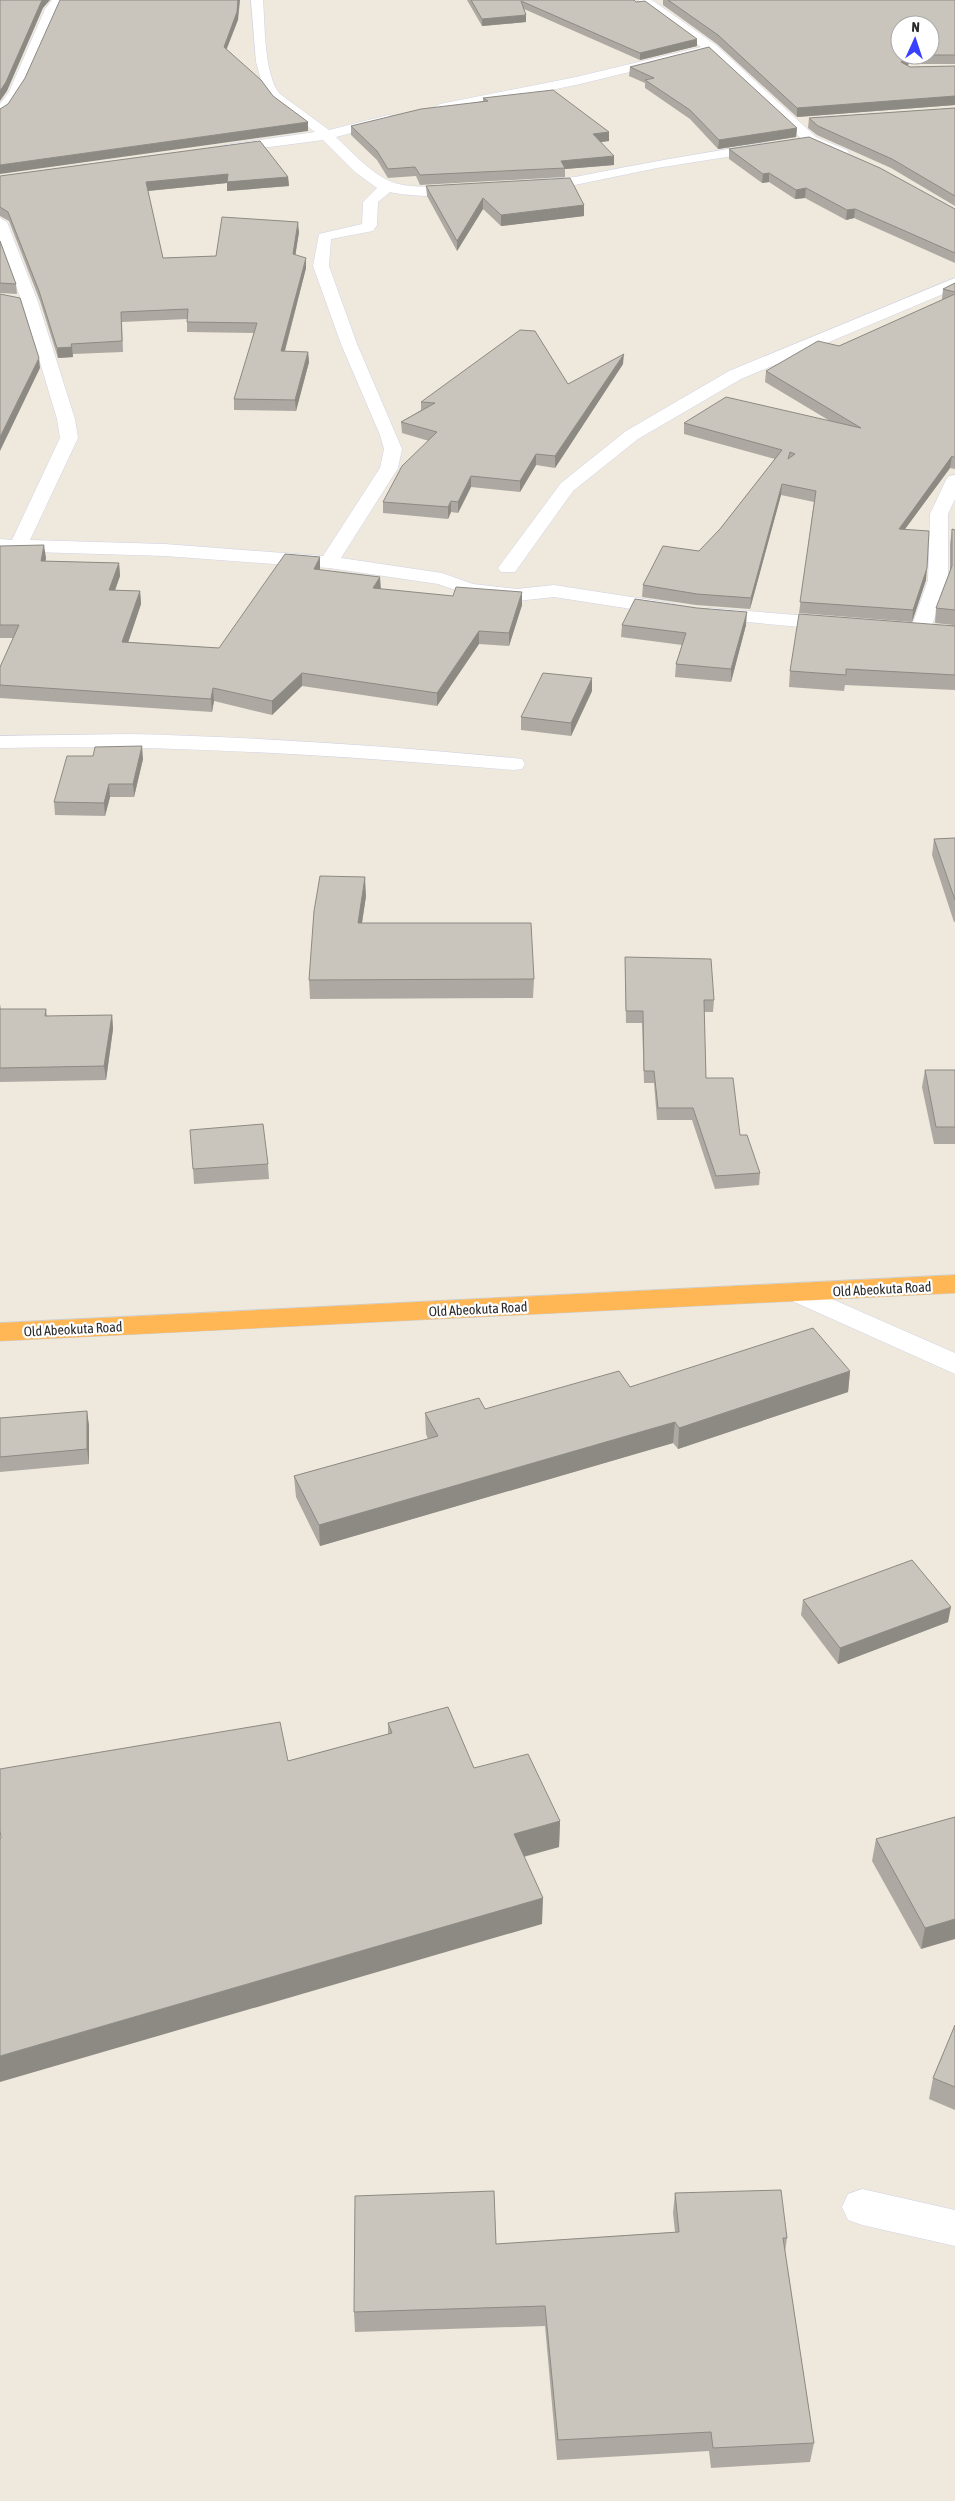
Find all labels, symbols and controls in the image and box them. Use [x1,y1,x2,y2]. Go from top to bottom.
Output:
north arrow [890,15,940,65]
text: N [911,19,920,35]
street label: Old Abeokuta Road [832,1278,932,1300]
street label: Old Abeokuta Road [428,1298,528,1320]
street label: Old Abeokuta Road [23,1318,123,1340]

